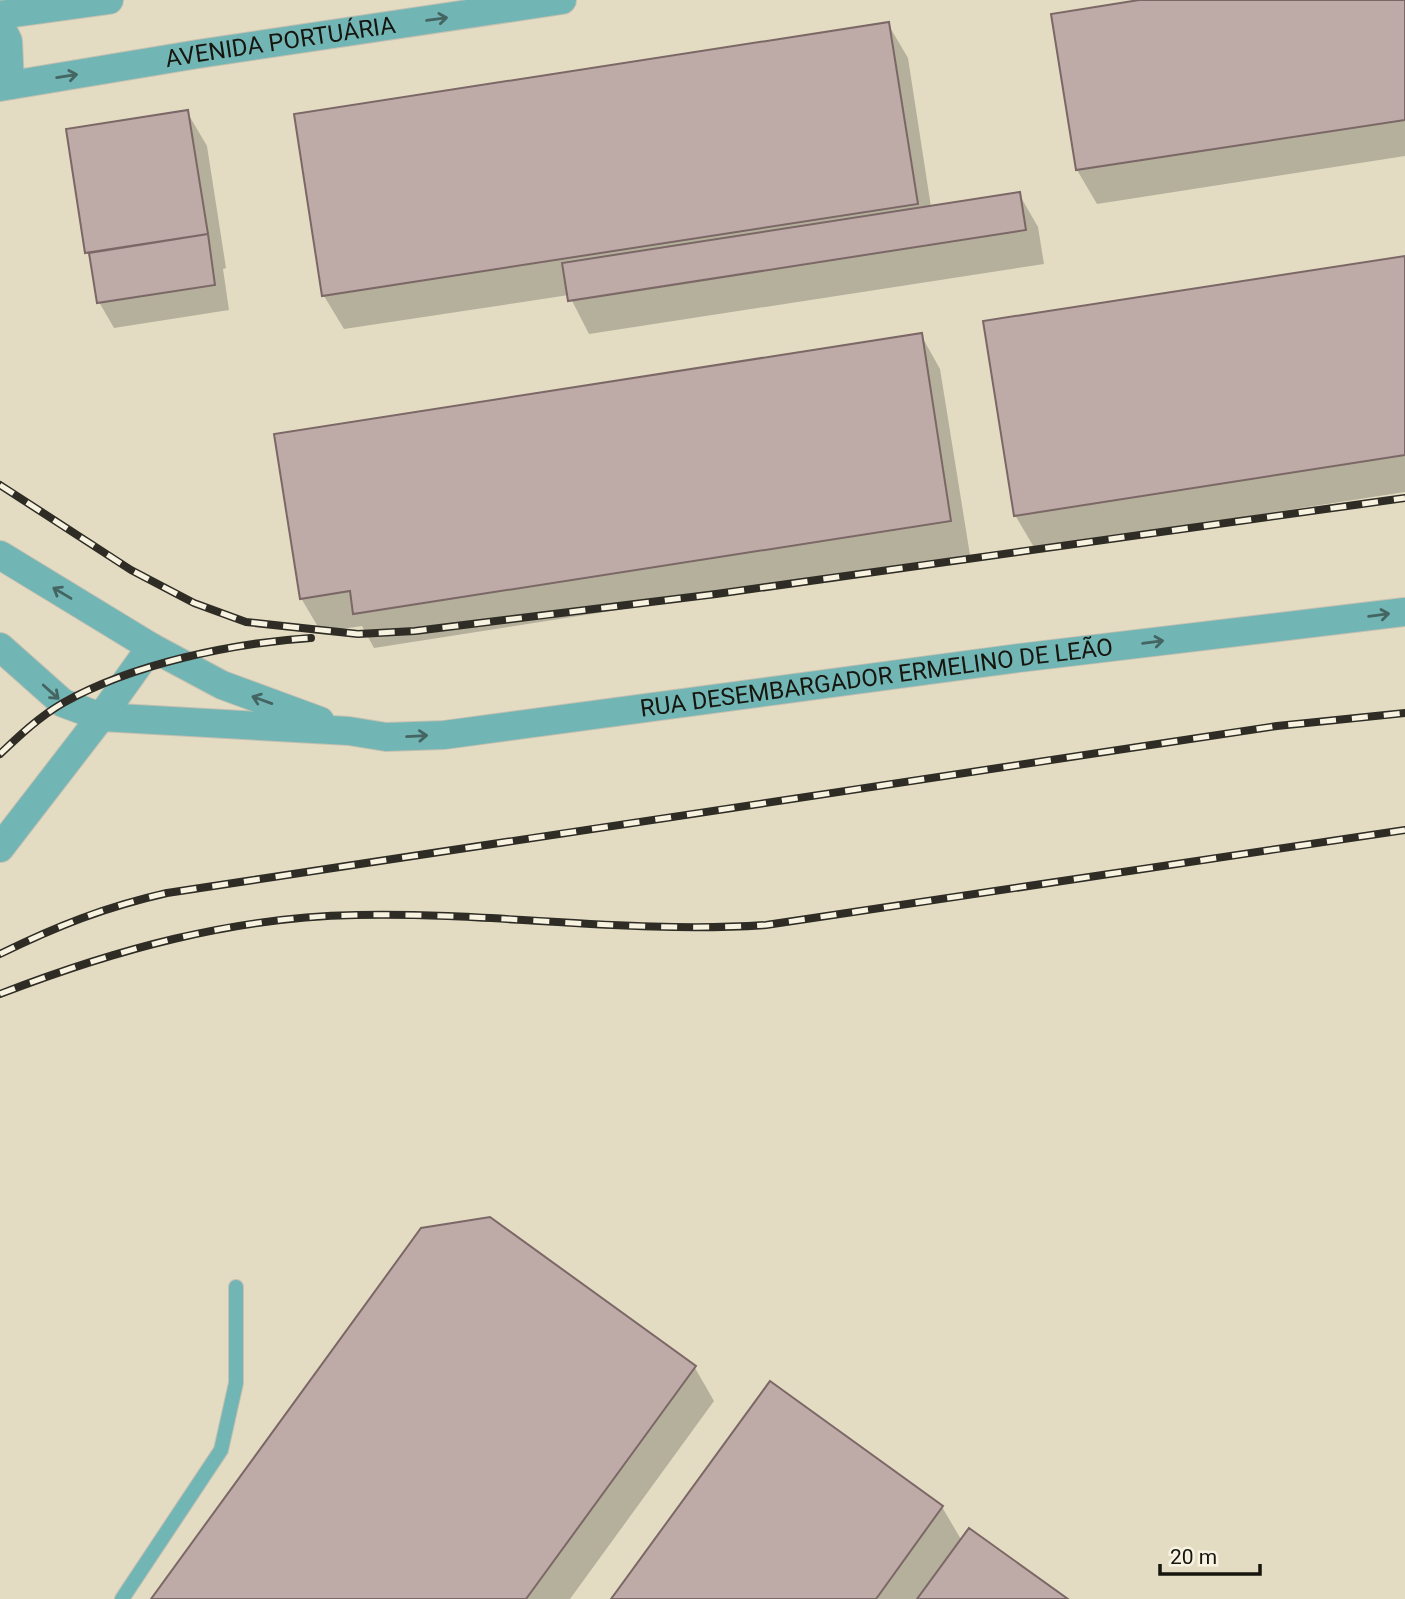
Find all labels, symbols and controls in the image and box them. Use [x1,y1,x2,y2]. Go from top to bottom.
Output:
street label: AVENIDA PORTUÁRIA [163,11,398,73]
one-way arrow [426,12,448,25]
one-way arrow [55,69,78,82]
one-way arrow [52,585,72,599]
one-way arrow [1367,608,1390,621]
street label: RUA DESEMBARGADOR ERMELINO DE LEÃO [638,633,1114,723]
one-way arrow [1141,635,1164,648]
one-way arrow [42,684,60,700]
one-way arrow [252,692,274,705]
one-way arrow [405,729,428,742]
scale bar [1160,1532,1260,1576]
text: 20 m [1170,1545,1217,1569]

